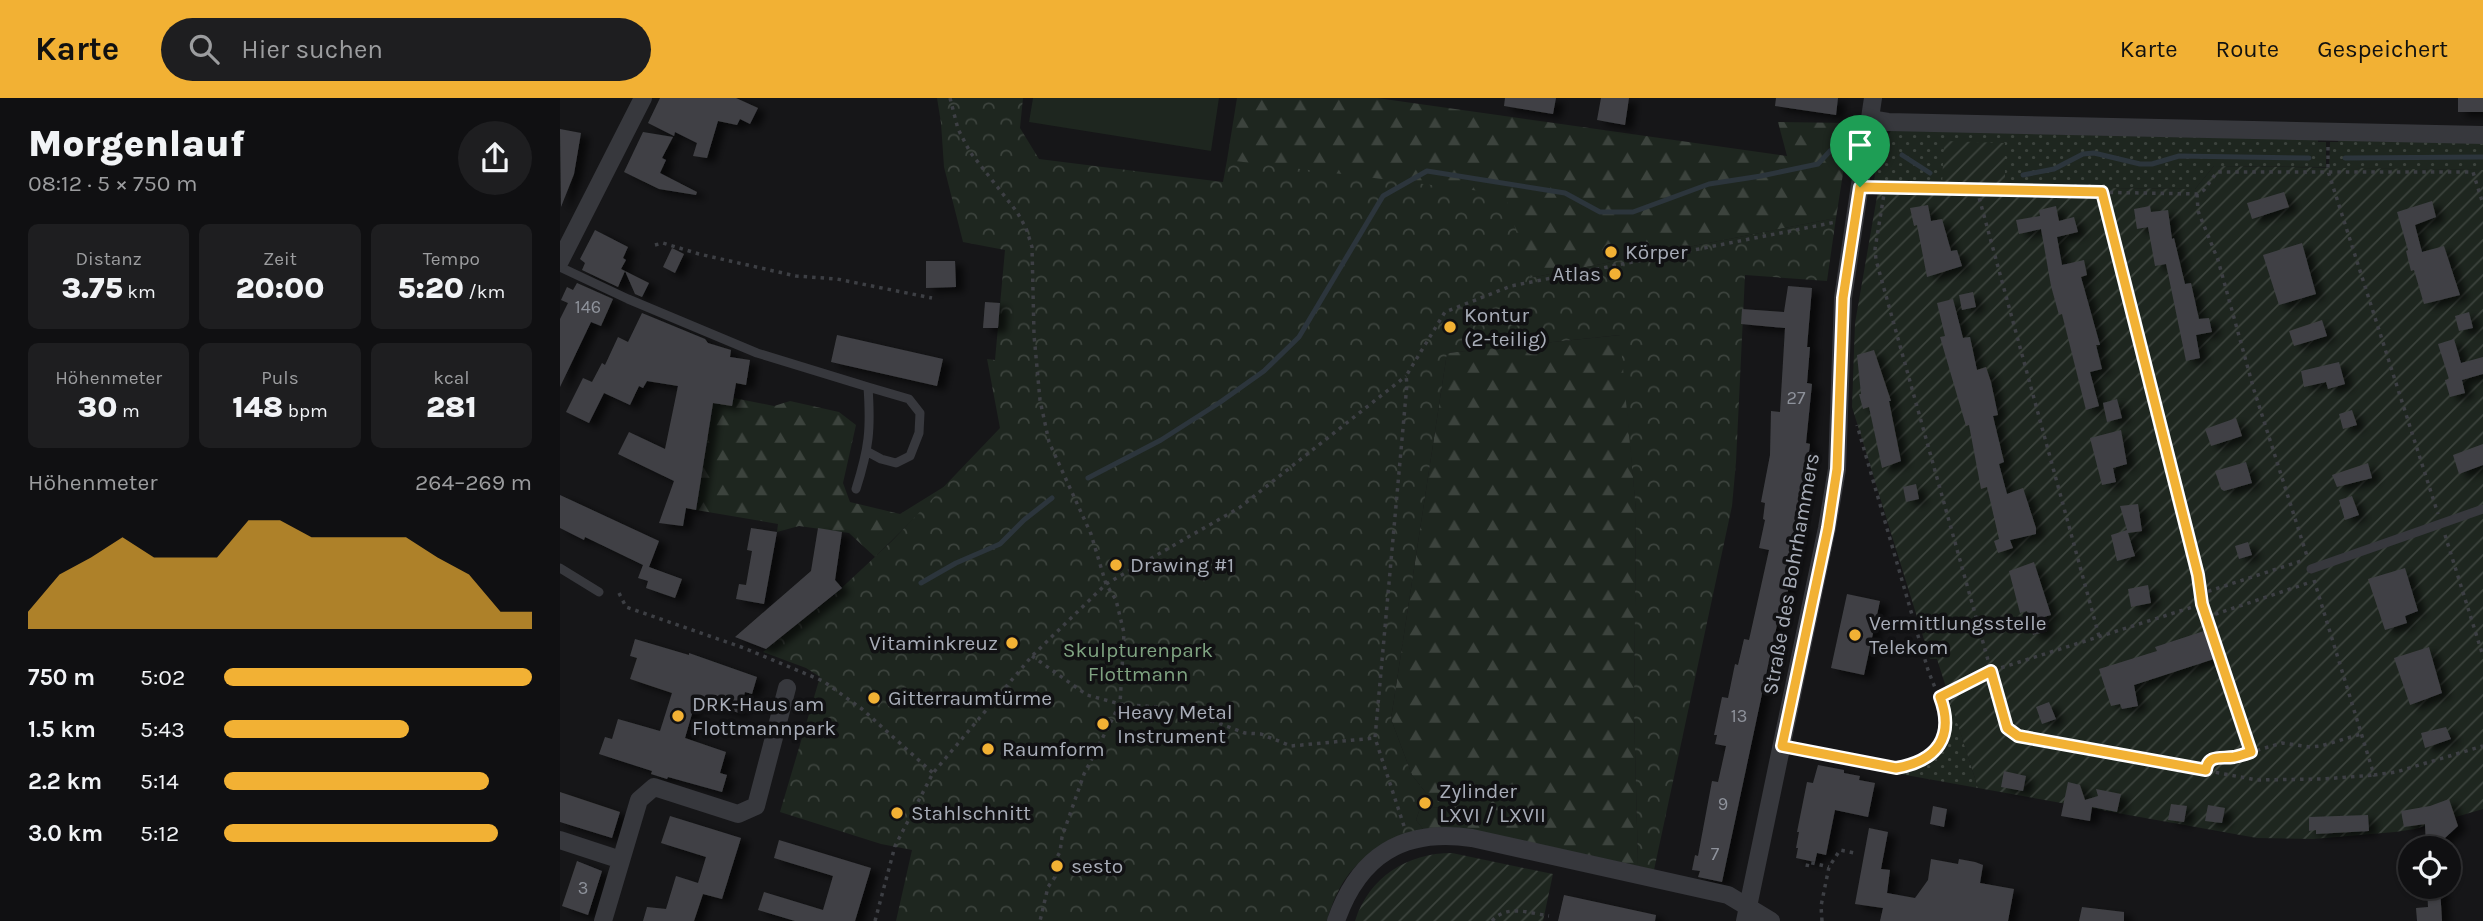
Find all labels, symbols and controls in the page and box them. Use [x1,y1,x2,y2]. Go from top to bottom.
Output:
search box [161,18,651,81]
text: Karte [35,30,119,68]
icon: search [185,30,223,68]
text: Hier suchen [241,34,383,65]
text: Karte [2120,35,2178,63]
text: Route [2216,35,2279,63]
text: Gespeichert [2317,35,2448,63]
pin [1830,115,1890,187]
text: Morgenlauf [28,121,245,166]
button: share [458,121,532,195]
icon: arrive [1841,126,1879,164]
text: 08:12 · 5 × 750 m [28,170,197,197]
place label: Körper [1625,240,1688,264]
marker: Körper [1603,244,1619,260]
text: Distanz [76,248,142,270]
text: Zeit [263,248,297,270]
text: Tempo [423,248,480,270]
place label: Atlas [1553,262,1601,286]
marker: Atlas [1607,266,1623,282]
text: 3.75 [62,270,123,306]
text: 20:00 [236,270,324,306]
text: 5:20 [397,270,464,306]
text: km [123,281,156,303]
text: /km [464,281,505,303]
house number: 146 [575,296,601,318]
place label: Kontur (2-teilig) [1464,303,1547,351]
marker: Kontur (2-teilig) [1442,319,1458,335]
text: Höhenmeter [55,367,162,389]
text: Puls [261,367,299,389]
text: kcal [433,367,469,389]
house number: 27 [1787,387,1806,409]
text: 30 [78,389,117,425]
text: 148 [232,389,283,425]
text: 281 [426,389,477,425]
text: m [117,400,140,422]
text: bpm [283,400,328,422]
street label: Straße des Bohrhammers [1758,451,1824,697]
text: Höhenmeter [28,469,158,496]
text: 264–269 m [415,469,532,496]
place label: Drawing #1 [1130,553,1234,577]
marker: Drawing #1 [1108,557,1124,573]
place label: Vermittlungsstelle Telekom [1869,611,2047,659]
marker: Vermittlungsstelle Telekom [1847,627,1863,643]
place label: Vitaminkreuz [869,631,998,655]
marker: Vitaminkreuz [1004,635,1020,651]
park label: Skulpturenpark Flottmann [1063,638,1213,686]
text: 750 m [28,664,95,691]
text: 5:02 [140,664,185,691]
place label: Gitterraumtürme [888,686,1052,710]
marker: Gitterraumtürme [866,690,882,706]
place label: DRK-Haus am Flottmannpark [692,692,836,740]
place label: Heavy Metal Instrument [1117,700,1233,748]
house number: 13 [1731,705,1747,727]
marker: DRK-Haus am Flottmannpark [670,708,686,724]
text: 1.5 km [28,716,96,743]
text: 5:43 [140,716,185,743]
marker: Heavy Metal Instrument [1095,716,1111,732]
place label: Raumform [1002,737,1105,761]
marker: Raumform [980,741,996,757]
text: 2.2 km [28,768,102,795]
text: 5:14 [140,768,179,795]
place label: Zylinder LXVI / LXVII [1439,779,1546,827]
house number: 9 [1718,793,1728,815]
marker: Zylinder LXVI / LXVII [1417,795,1433,811]
place label: Stahlschnitt [911,801,1031,825]
marker: Stahlschnitt [889,805,905,821]
text: 3.0 km [28,820,103,847]
text: 5:12 [140,820,179,847]
map controls [2398,836,2461,899]
button: locate [2398,836,2461,899]
house number: 7 [1711,843,1720,865]
place label: sesto [1071,854,1123,878]
marker: sesto [1049,858,1065,874]
house number: 3 [578,877,588,899]

